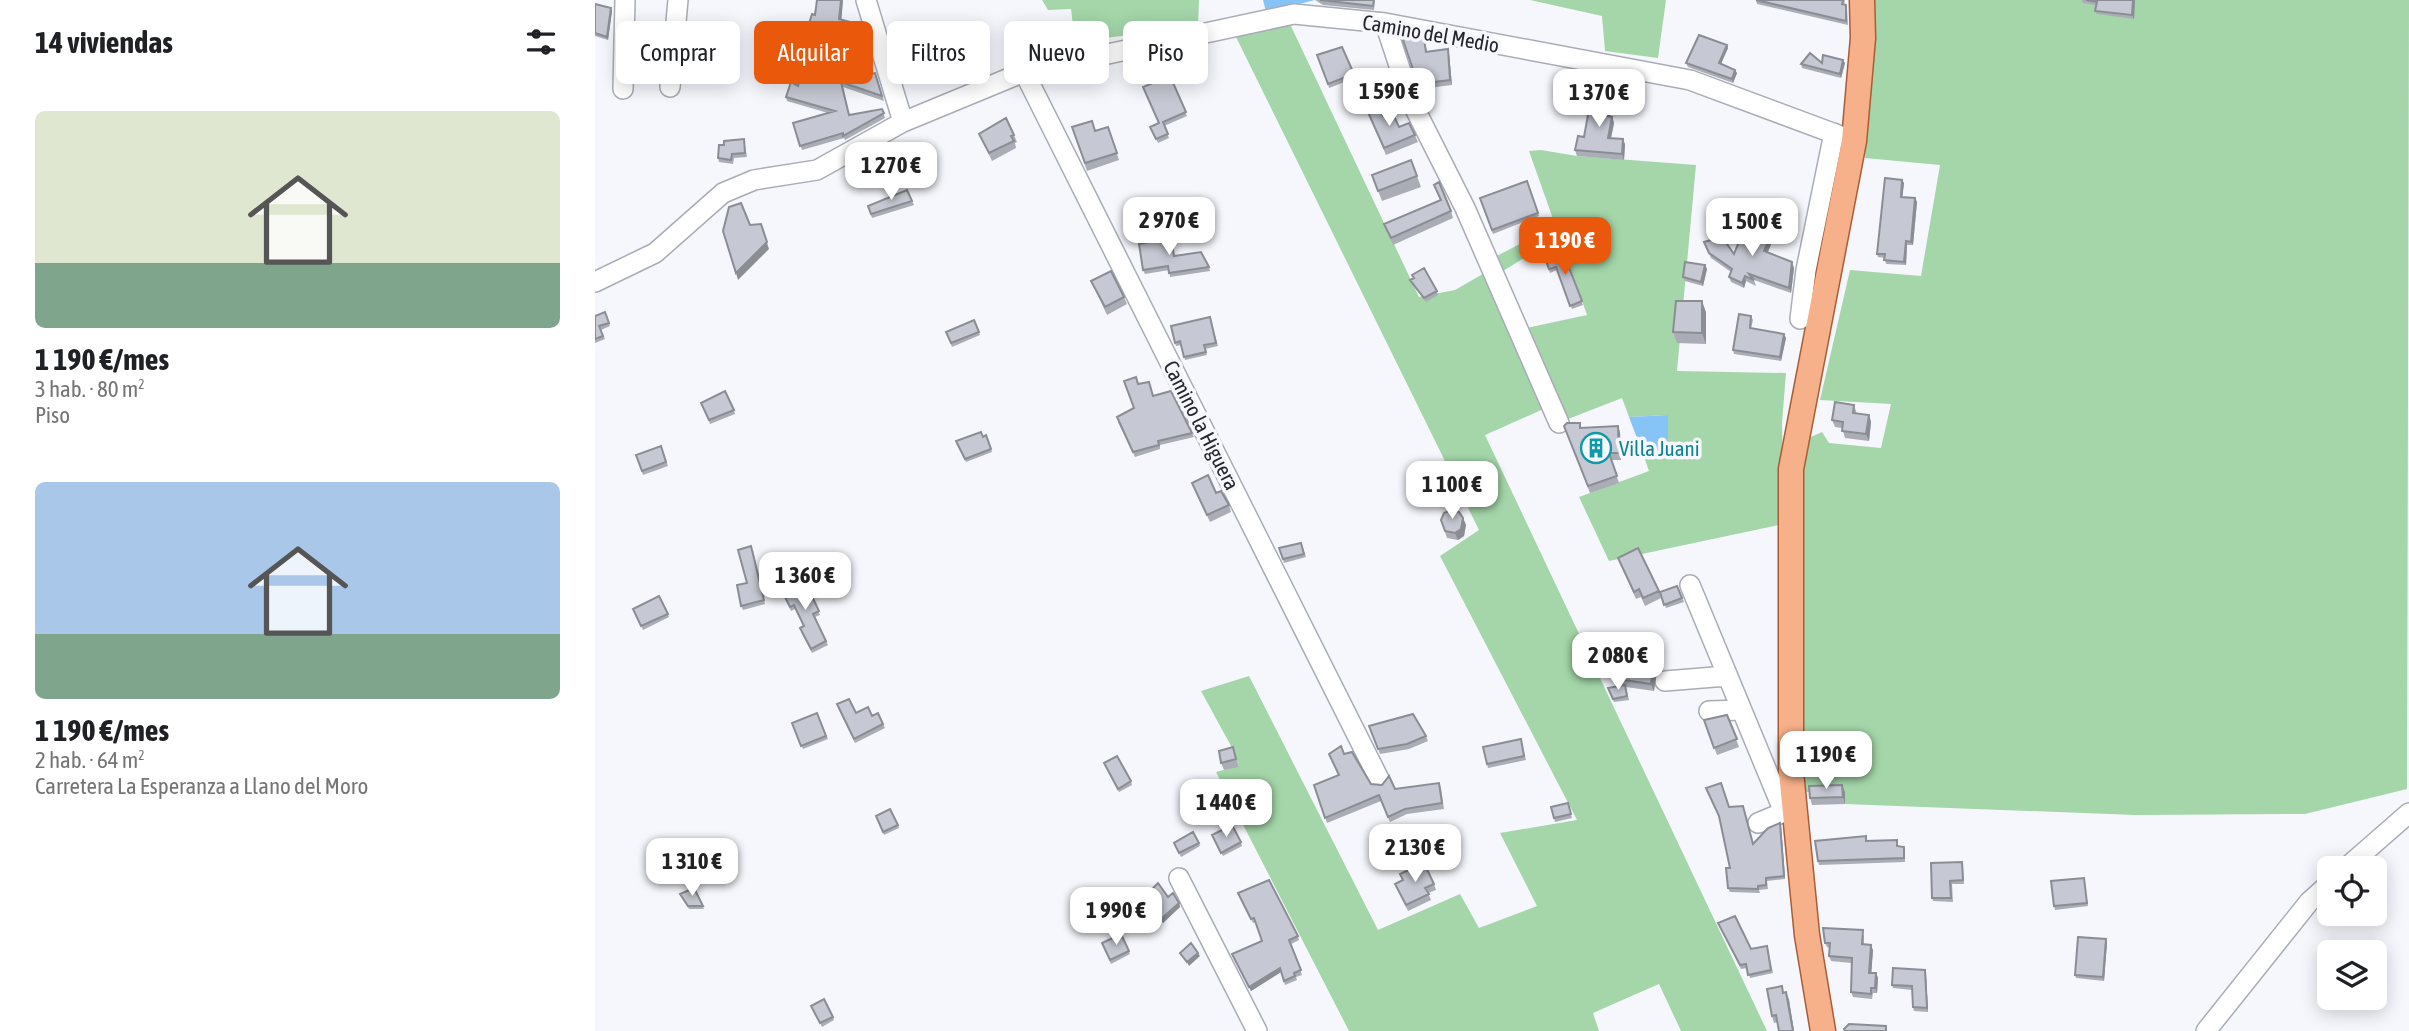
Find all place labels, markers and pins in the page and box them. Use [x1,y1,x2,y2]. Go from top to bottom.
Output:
pin: 1 590 € [1324,68,1454,128]
pin: 1 370 € [1534,69,1664,129]
pin: 1 270 € [826,142,956,202]
pin: 2 970 € [1104,198,1234,257]
pin: 1 500 € [1687,198,1817,258]
pin: 1 190 € [1500,218,1630,277]
building icon: Villa Juani [1579,431,1613,465]
place label: Villa Juani [1619,436,1700,460]
pin: 1 100 € [1387,462,1517,521]
pin: 1 360 € [740,552,870,612]
pin: 2 080 € [1553,632,1683,692]
pin: 1 190 € [1761,732,1891,791]
pin: 1 440 € [1161,780,1291,839]
pin: 2 130 € [1350,824,1480,884]
pin: 1 310 € [627,838,757,898]
pin: 1 990 € [1051,888,1181,947]

